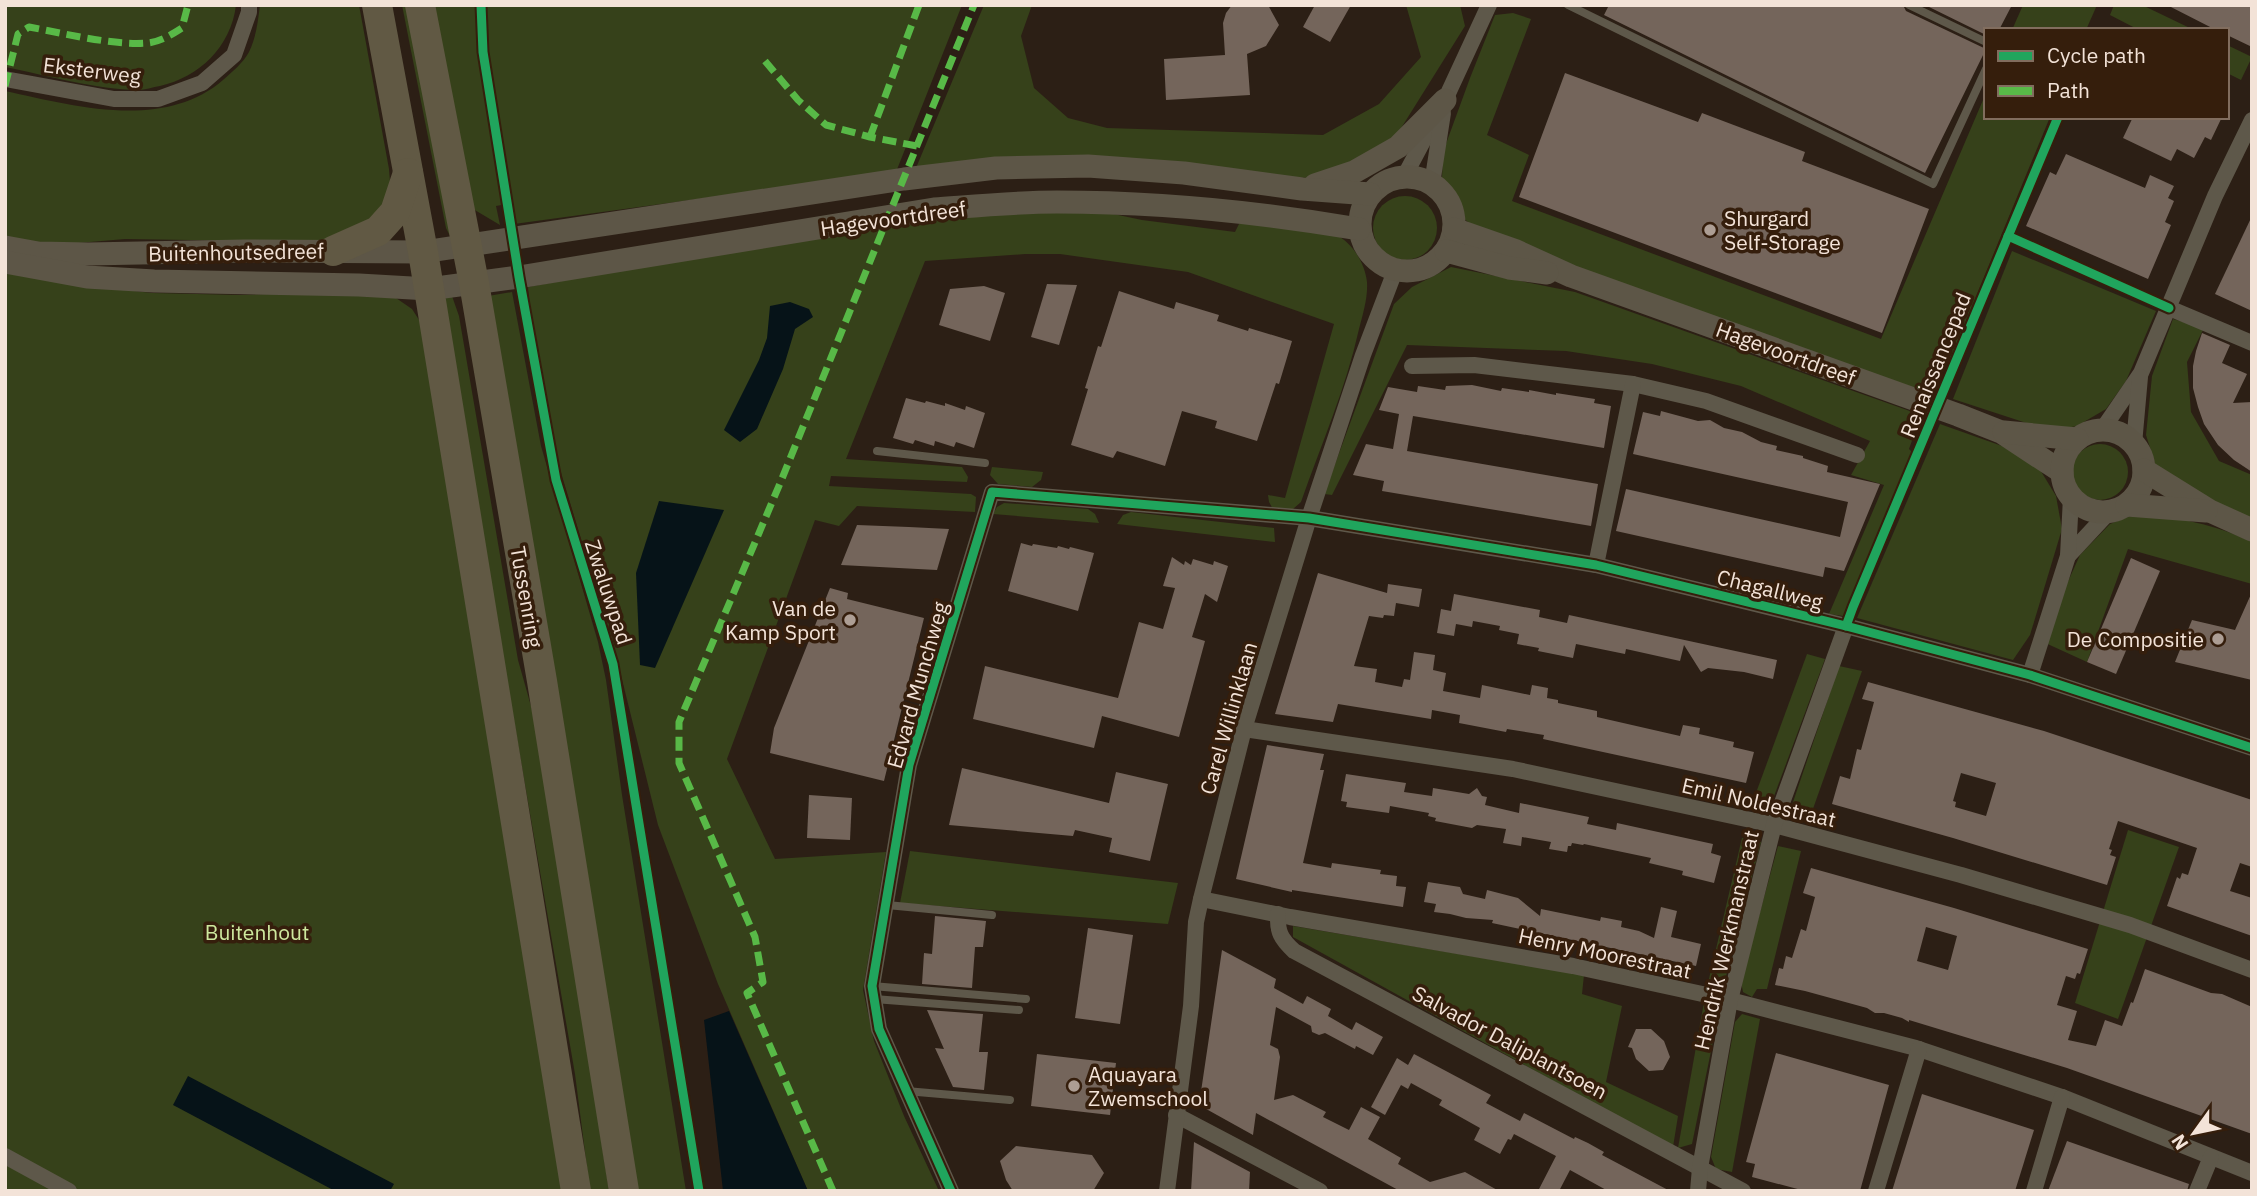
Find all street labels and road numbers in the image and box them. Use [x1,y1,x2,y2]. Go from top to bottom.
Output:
street label: Eksterweg [41,50,143,90]
street label: Hagevoortdreef [818,194,968,242]
street label: Buitenhoutsedreef [148,236,324,268]
street label: Renaissancepad [1893,288,1977,442]
street label: Hagevoortdreef [1712,315,1860,391]
street label: Zwaluwpad [579,536,639,648]
street label: Tussenring [504,544,550,650]
street label: Chagallweg [1714,562,1826,616]
street label: Edvard Munchweg [880,598,954,772]
street label: Carel Willinklaan [1193,638,1263,798]
street label: Emil Noldestraat [1679,771,1839,833]
street label: Hendrik Werkmanstraat [1687,827,1765,1053]
street label: Henry Moorestraat [1516,921,1694,985]
street label: Salvador Daliplantsoen [1408,979,1612,1105]

